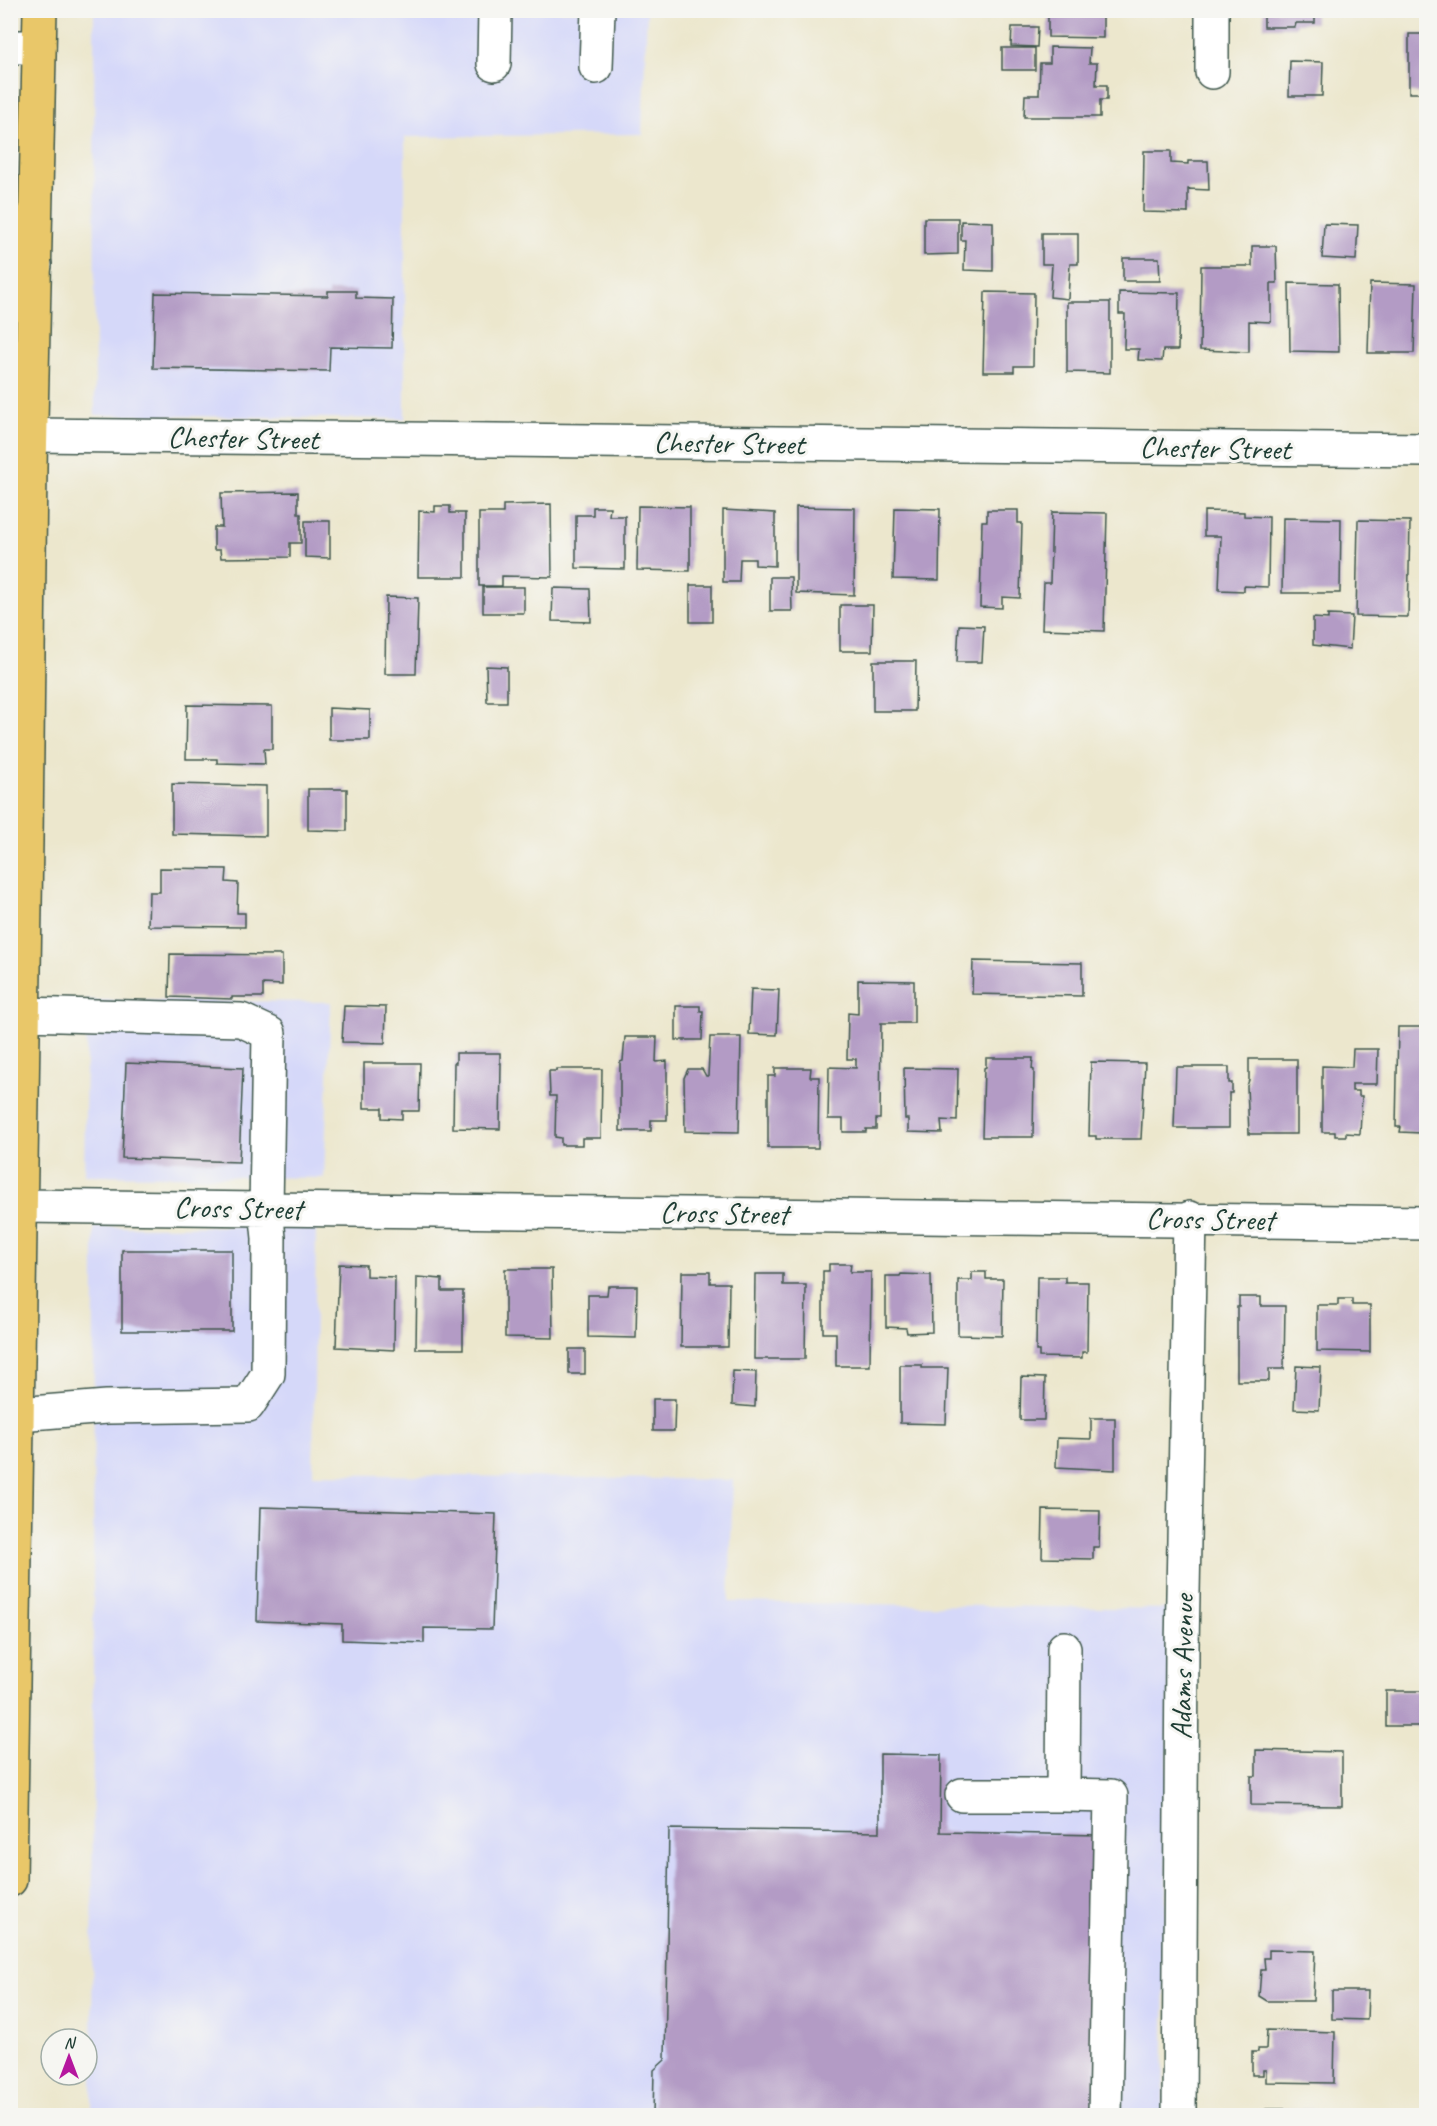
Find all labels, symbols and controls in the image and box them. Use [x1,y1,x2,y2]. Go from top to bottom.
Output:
street label: Chester Street [167,418,322,458]
street label: Chester Street [653,423,808,463]
street label: Chester Street [1139,428,1294,468]
street label: Cross Street [174,1188,306,1228]
street label: Cross Street [660,1193,792,1233]
street label: Cross Street [1146,1199,1278,1239]
street label: Adams Avenue [1162,1592,1202,1740]
north arrow [39,2027,99,2087]
text: N [64,2033,77,2053]

